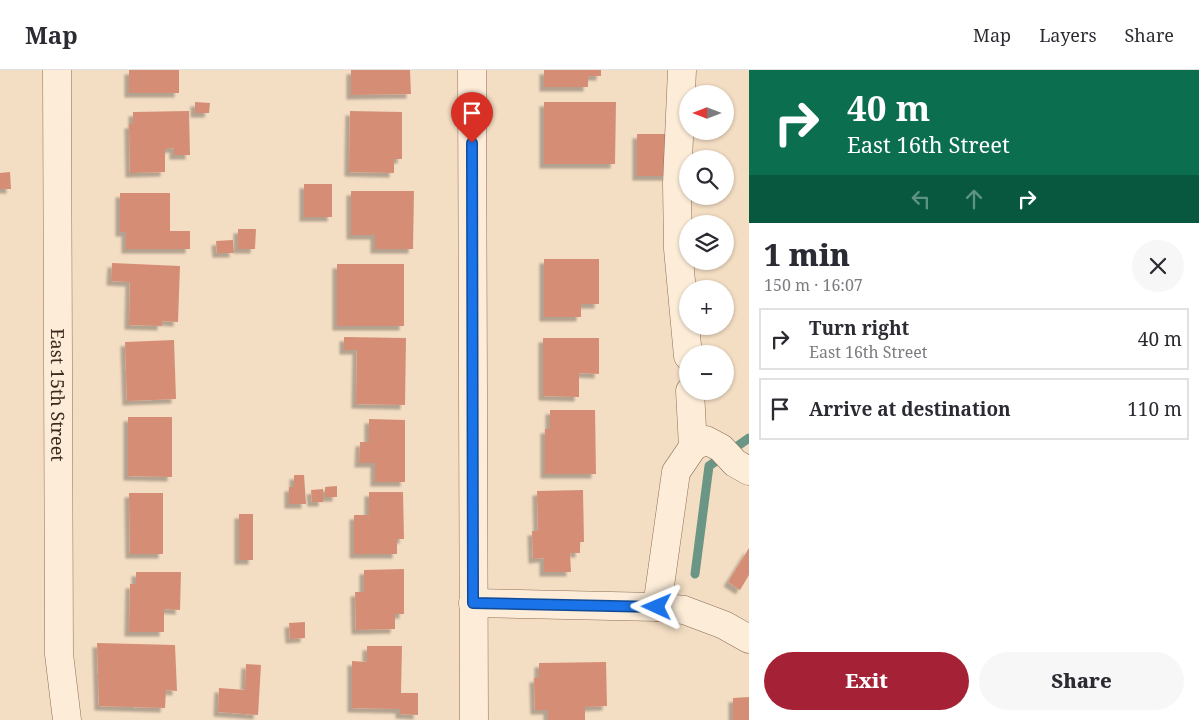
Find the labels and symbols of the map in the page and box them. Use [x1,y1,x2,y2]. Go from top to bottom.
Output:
north arrow [679,85,734,140]
pin [451,92,493,143]
street label: East 15th Street [46,328,70,462]
position arrow [630,580,682,632]

